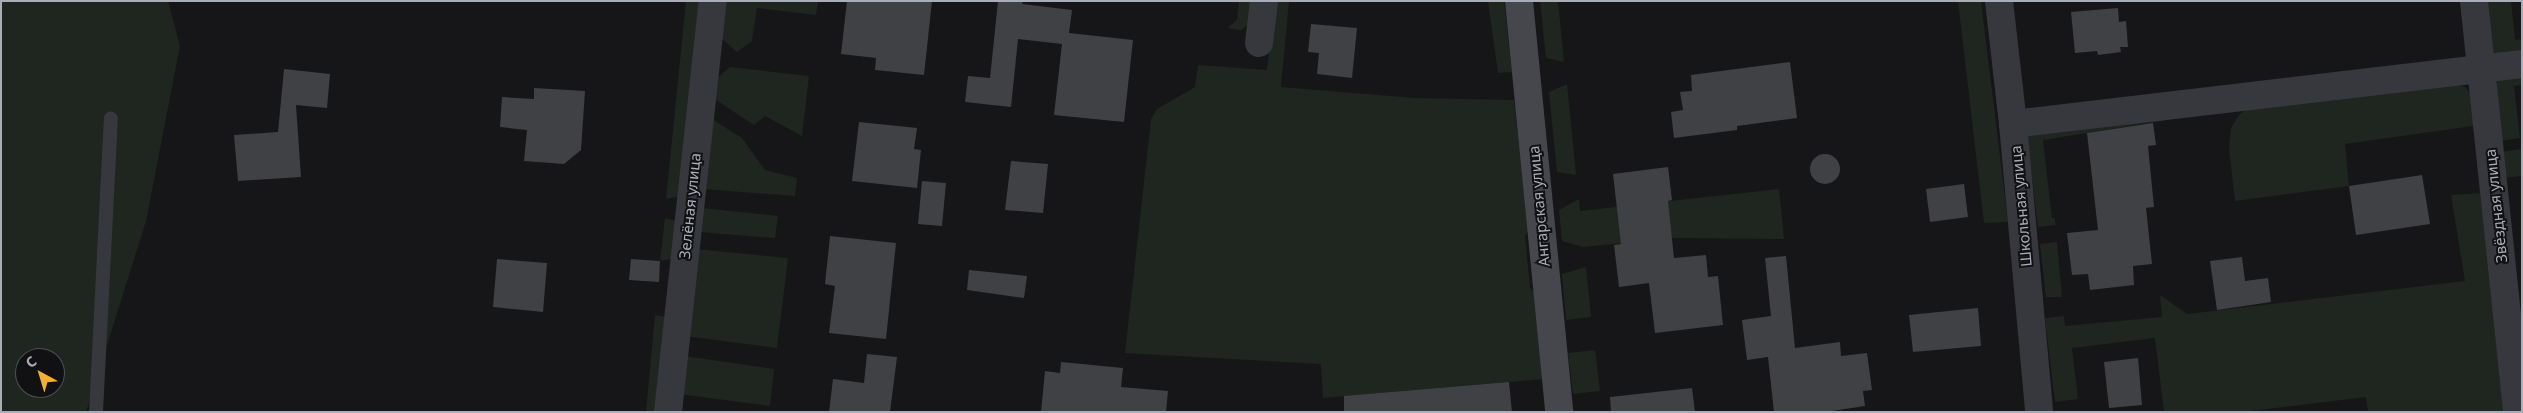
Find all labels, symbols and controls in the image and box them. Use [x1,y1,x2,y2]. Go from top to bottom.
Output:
street label: Ангарская улица [1525,145,1553,267]
street label: Школьная улица [2007,145,2035,267]
street label: Звёздная улица [2481,148,2511,264]
street label: Зелёная улица [675,152,705,260]
north arrow [15,348,65,398]
text: С [21,352,40,372]

